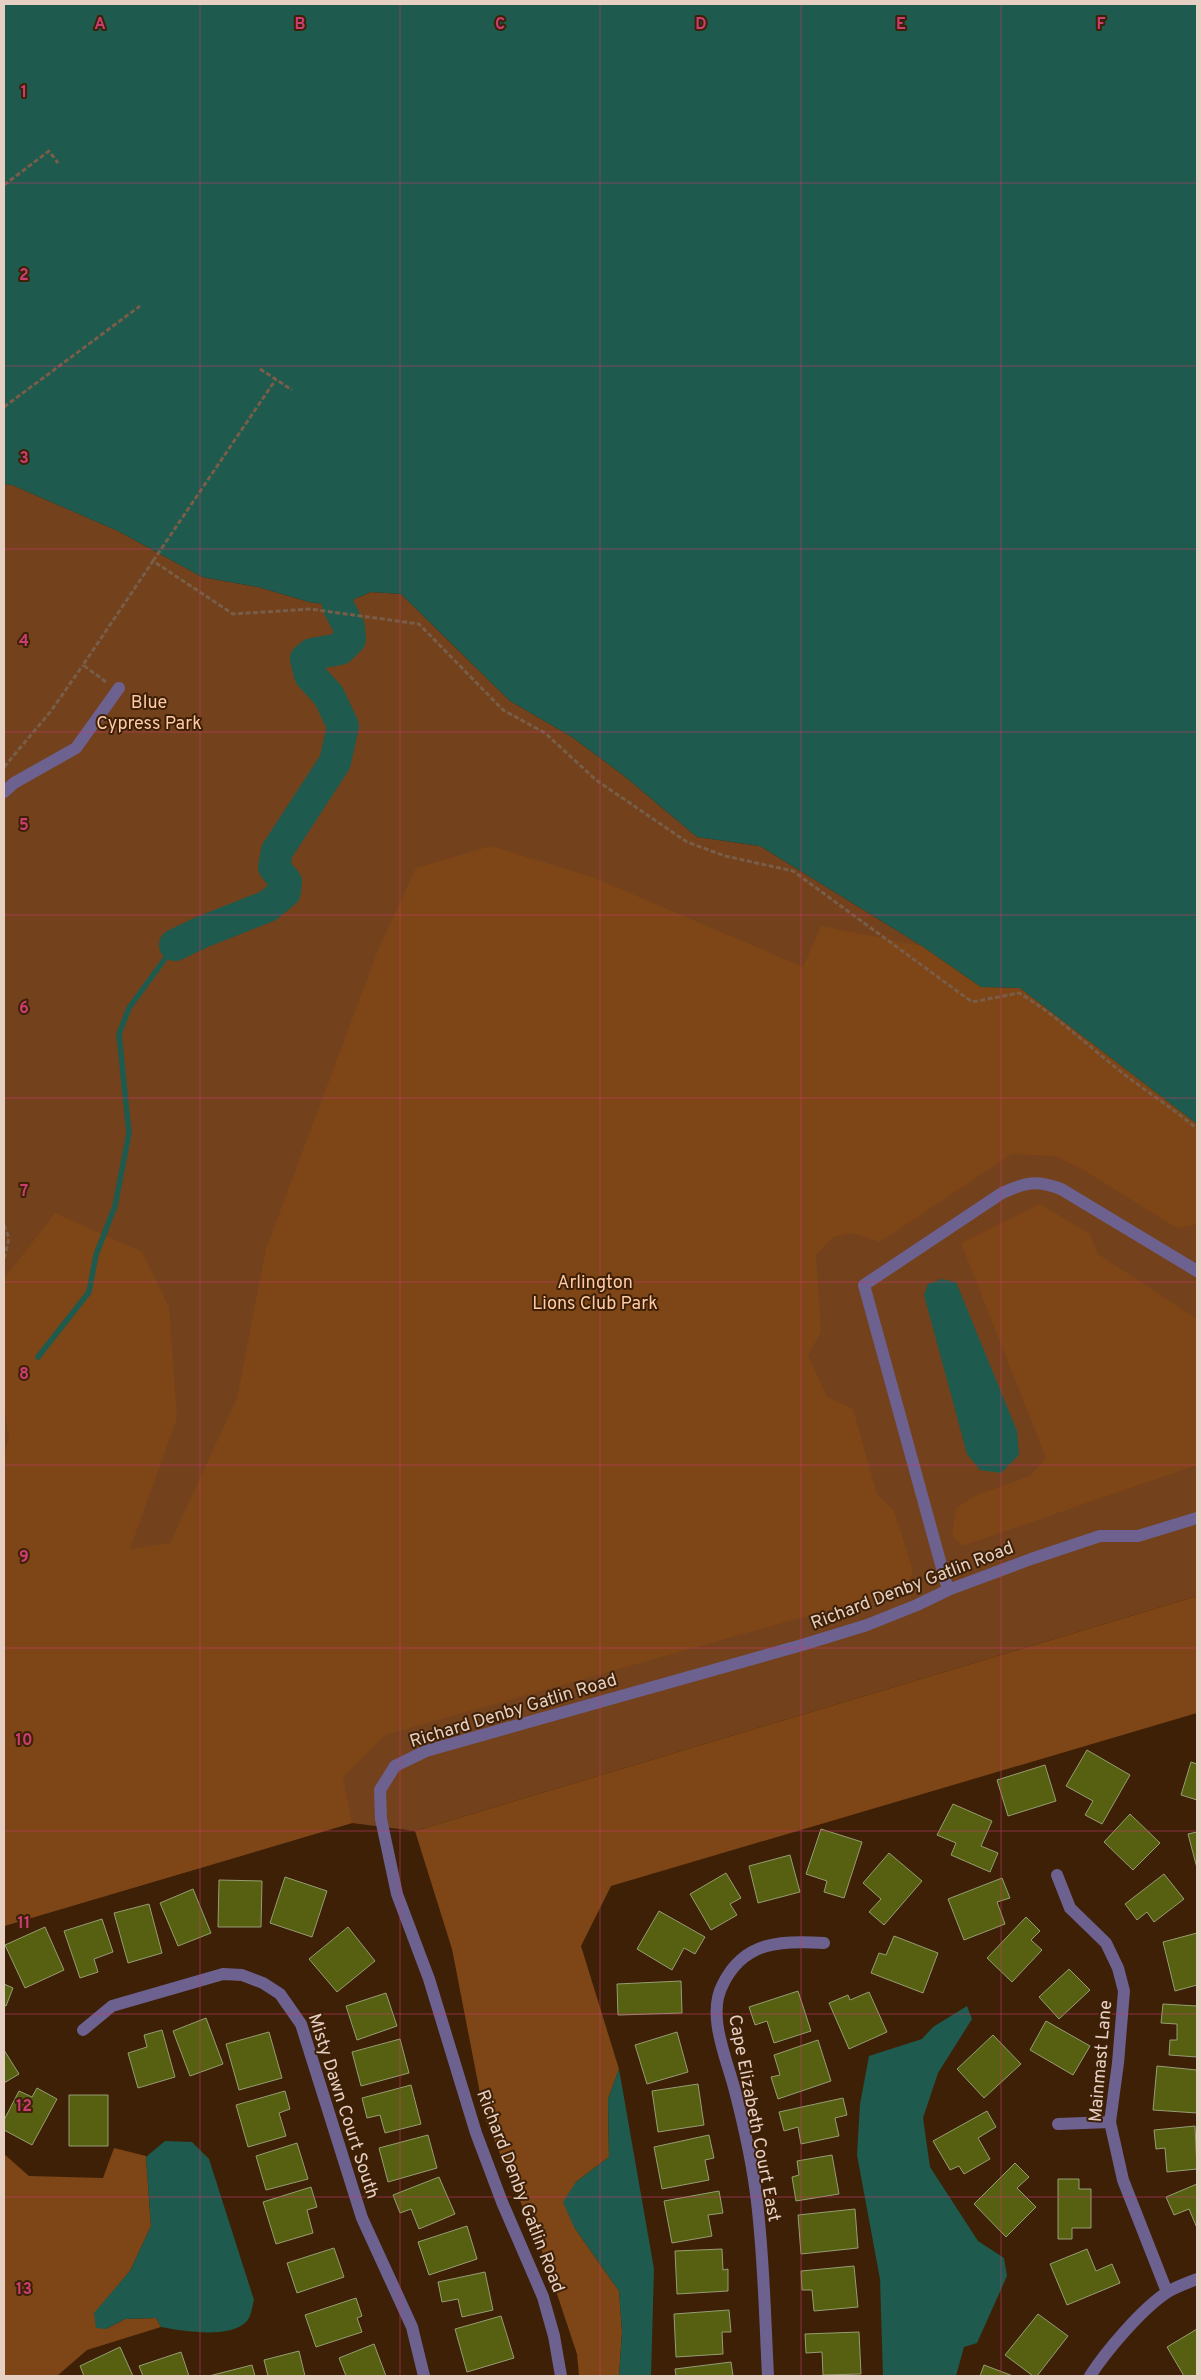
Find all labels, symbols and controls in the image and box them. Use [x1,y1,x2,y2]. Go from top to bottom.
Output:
text: A [94,15,106,35]
text: B [294,15,306,35]
text: C [495,15,505,35]
text: D [695,15,707,35]
text: E [896,15,906,35]
text: F [1096,15,1106,35]
text: 1 [21,83,27,103]
text: 2 [19,266,29,286]
text: 3 [19,449,29,469]
text: 4 [19,632,29,652]
park label: Blue Cypress Park [96,692,202,736]
text: 5 [19,816,29,836]
text: 6 [19,999,29,1019]
text: 7 [20,1182,28,1202]
park label: Arlington Lions Club Park [532,1272,658,1316]
text: 8 [19,1365,29,1385]
street label: Richard Denby Gatlin Road [808,1537,1017,1636]
text: 9 [19,1548,29,1568]
street label: Richard Denby Gatlin Road [407,1669,620,1754]
text: 10 [16,1731,32,1751]
text: 11 [18,1914,30,1934]
street label: Mainmast Lane [1085,1999,1118,2123]
street label: Misty Dawn Court South [302,2011,383,2202]
street label: Cape Elizabeth Court East [722,2013,785,2224]
street label: Richard Denby Gatlin Road [470,2087,569,2296]
text: 12 [16,2097,32,2117]
text: 13 [16,2280,32,2300]

